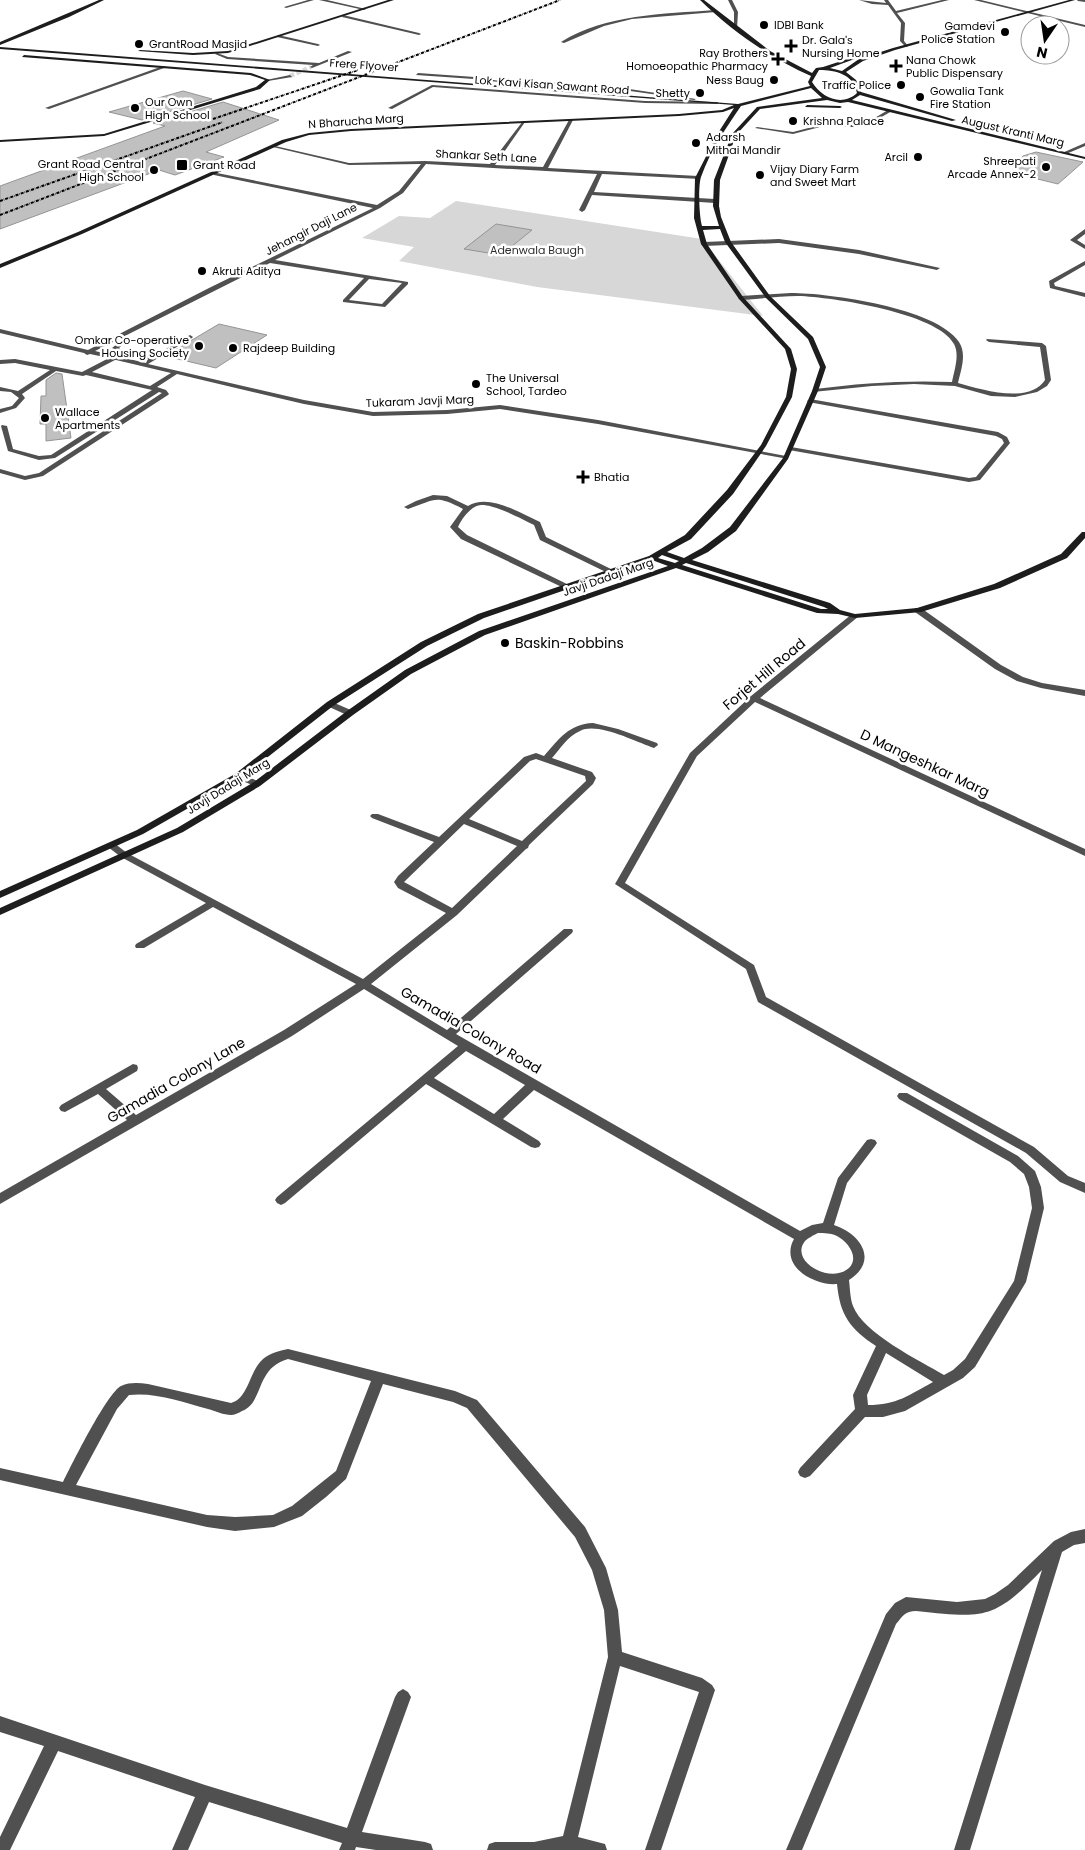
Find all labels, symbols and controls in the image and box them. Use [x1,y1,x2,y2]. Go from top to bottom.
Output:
north arrow [1020,15,1070,65]
place label: IDBI Bank [774,17,824,33]
place label: Gamdevi Police Station [921,18,995,47]
marker: IDBI Bank [758,19,770,31]
marker: Gamdevi Police Station [999,26,1011,38]
place label: Dr. Gala's Nursing Home [802,32,880,61]
place label: GrantRoad Masjid [149,36,247,52]
marker: GrantRoad Masjid [133,38,145,50]
marker: Dr. Gala's Nursing Home [784,39,798,53]
text: N [1035,42,1049,64]
place label: Ray Brothers Homoeopathic Pharmacy [626,45,769,74]
place label: Nana Chowk Public Dispensary [906,52,1004,81]
marker: Ray Brothers Homoeopathic Pharmacy [772,53,784,65]
street label: Frere Flyover [329,55,399,75]
marker: Nana Chowk Public Dispensary [890,60,902,72]
street label: Lok-Kavi Kisan Sawant Road [474,72,630,98]
place label: Ness Baug [706,72,764,88]
marker: Ness Baug [768,74,780,86]
place label: Traffic Police [822,77,891,93]
marker: Traffic Police [895,79,907,91]
place label: Gowalia Tank Fire Station [930,83,1004,112]
place label: Shetty [655,85,691,101]
marker: Shetty [694,87,706,99]
marker: Gowalia Tank Fire Station [914,91,926,103]
place label: Our Own High School [145,94,210,123]
marker: Our Own High School [129,102,141,114]
street label: N Bharucha Marg [308,110,404,132]
street label: August Kranti Marg [960,111,1066,151]
place label: Krishna Palace [803,113,884,129]
marker: Krishna Palace [787,115,799,127]
place label: Adarsh Mithai Mandir [706,129,781,158]
marker: Adarsh Mithai Mandir [690,137,702,149]
street label: Shankar Seth Lane [435,145,537,167]
place label: Arcil [884,149,908,165]
marker: Arcil [912,151,924,163]
place label: Shreepati Arcade Annex-2 [947,153,1036,182]
place label: Grant Road Central High School [38,156,144,185]
place label: Grant Road [193,157,256,173]
marker: Grant Road [175,158,189,172]
place label: Vijay Diary Farm and Sweet Mart [770,161,859,190]
marker: Shreepati Arcade Annex-2 [1040,161,1052,173]
marker: Grant Road Central High School [148,164,160,176]
marker: Vijay Diary Farm and Sweet Mart [754,169,766,181]
street label: Jehangir Daji Lane [262,199,360,259]
park label: Adenwala Baugh [490,242,584,258]
place label: Akruti Aditya [212,263,281,279]
marker: Akruti Aditya [196,265,208,277]
place label: Omkar Co-operative Housing Society [75,332,190,361]
marker: Omkar Co-operative Housing Society [193,340,205,352]
place label: Rajdeep Building [243,340,335,356]
marker: Rajdeep Building [227,342,239,354]
place label: The Universal School, Tardeo [486,370,567,399]
marker: The Universal School, Tardeo [470,378,482,390]
street label: Tukaram Javji Marg [366,391,474,411]
place label: Wallace Apartments [55,404,121,433]
marker: Wallace Apartments [39,412,51,424]
place label: Bhatia [594,469,629,485]
marker: Bhatia [576,470,590,484]
street label: Javji Dadaji Marg [561,554,655,600]
place label: Baskin-Robbins [515,633,624,653]
street label: Forjet Hill Road [718,633,810,715]
marker: Baskin-Robbins [499,637,511,649]
street label: D Mangeshkar Marg [857,724,993,802]
street label: Javji Dadaji Marg [184,754,272,818]
street label: Gamadia Colony Road [397,981,545,1079]
street label: Gamadia Colony Lane [103,1032,249,1128]

